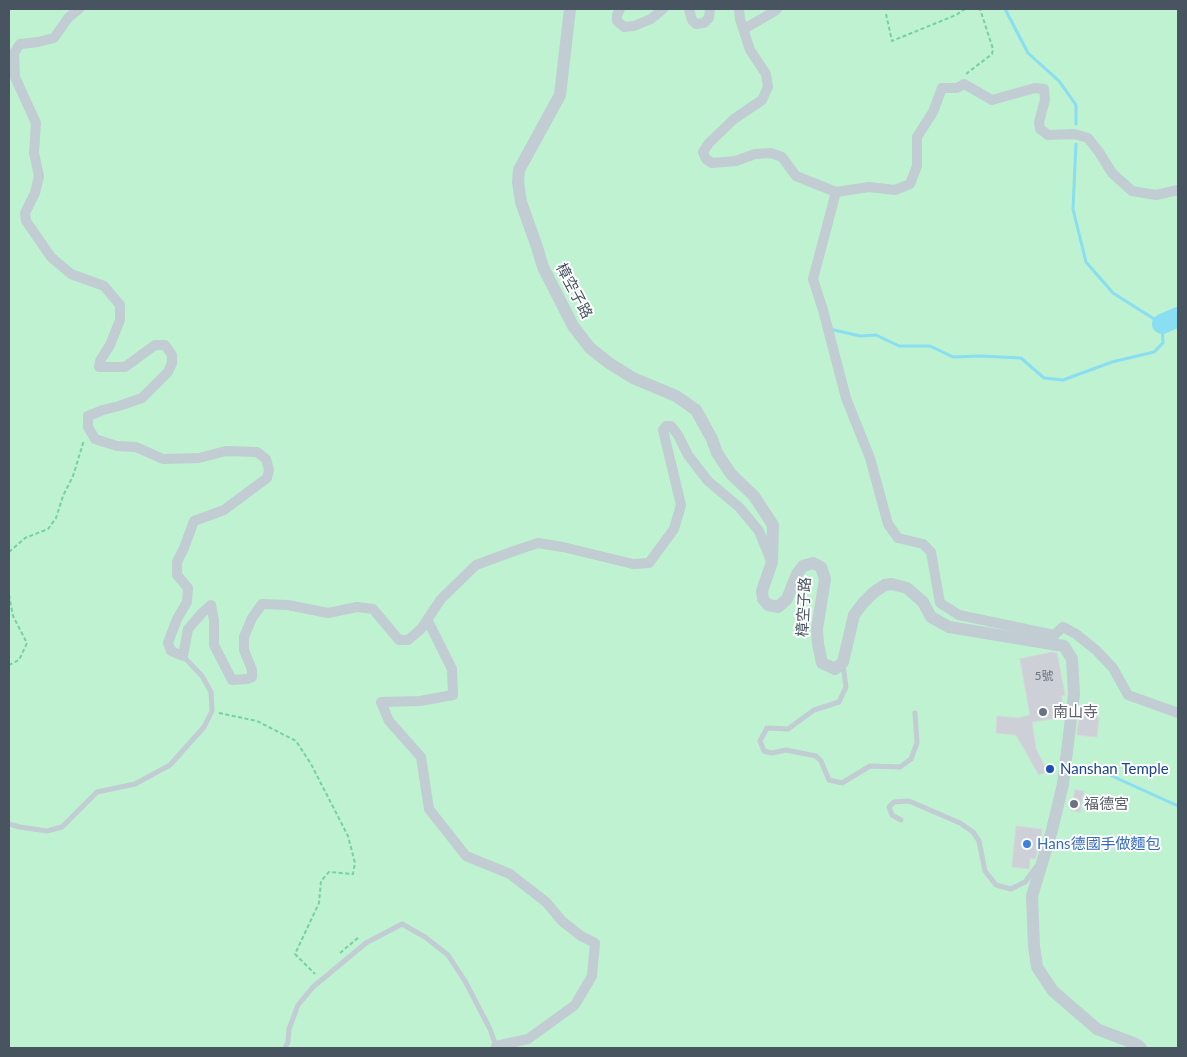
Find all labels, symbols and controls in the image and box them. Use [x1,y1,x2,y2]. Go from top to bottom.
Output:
street label: 樟空子路 [552,260,596,322]
street label: 樟空子路 [793,577,815,637]
house number: 5號 [1035,669,1053,683]
place label: 南山寺 [1053,703,1098,721]
marker: 南山寺 [1037,706,1049,718]
place label: Nanshan Temple [1060,760,1169,778]
marker: Nanshan Temple [1044,763,1056,775]
place label: 福德宮 [1084,795,1129,813]
marker: 福德宮 [1068,798,1080,810]
place label: Hans德國手做麵包 [1037,835,1161,853]
marker: Hans德國手做麵包 [1021,838,1033,850]

